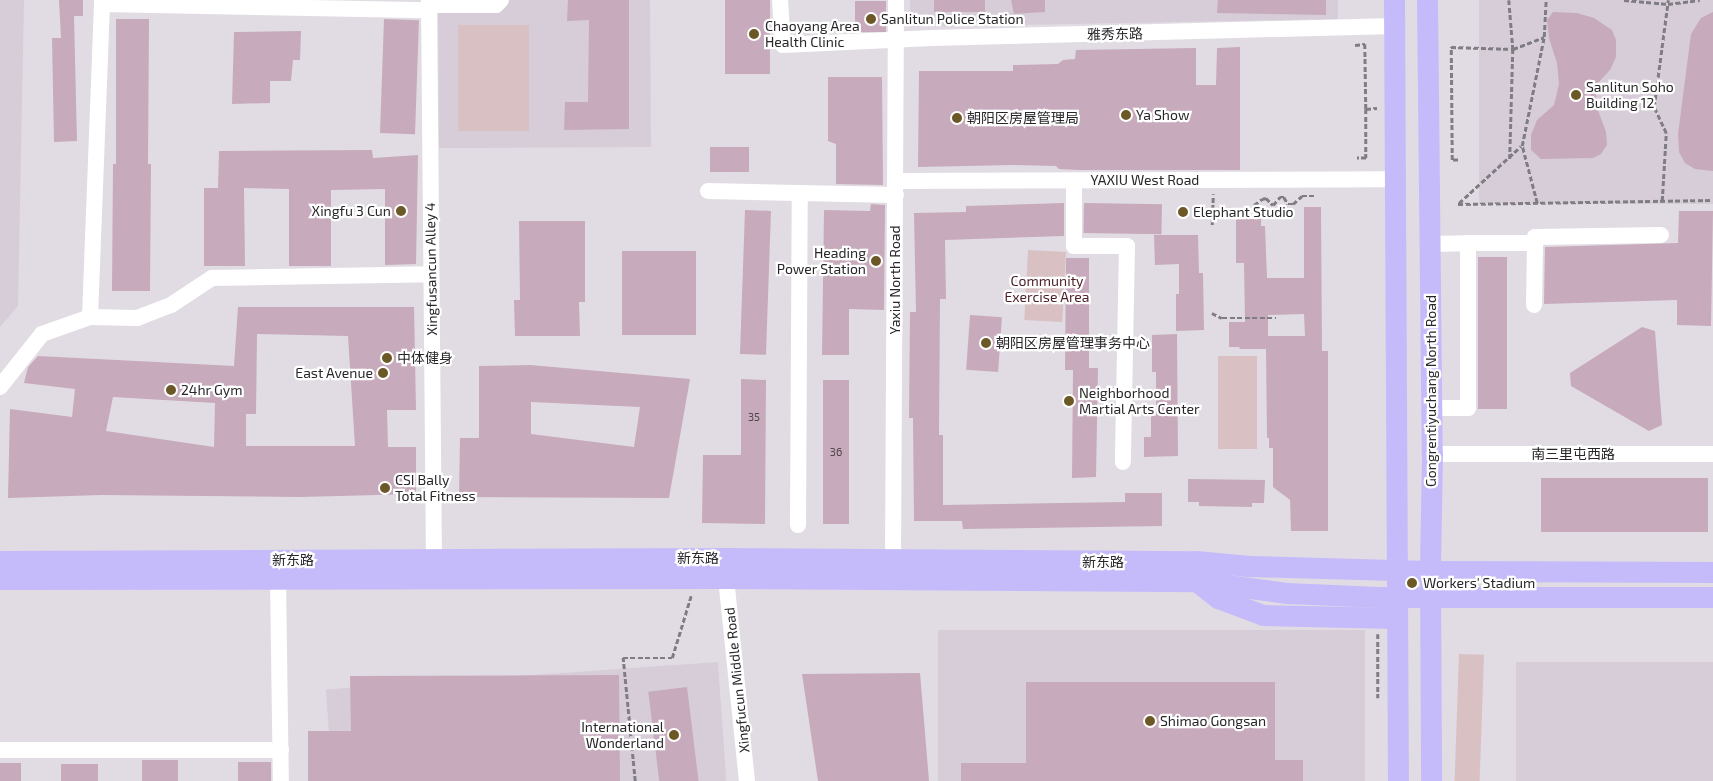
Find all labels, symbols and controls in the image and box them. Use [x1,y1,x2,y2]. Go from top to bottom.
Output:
place label: Sanlitun Police Station [881,11,1024,27]
marker: Sanlitun Police Station [865,13,877,25]
place label: Chaoyang Area Health Clinic [765,18,860,50]
street label: 雅秀东路 [1087,25,1143,43]
marker: Chaoyang Area Health Clinic [747,27,761,41]
place label: Sanlitun Soho Building 12 [1586,79,1674,111]
marker: Sanlitun Soho Building 12 [1570,89,1582,101]
place label: Ya Show [1136,107,1189,123]
marker: Ya Show [1120,109,1132,121]
place label: 朝阳区房屋管理局 [967,110,1079,126]
marker: 朝阳区房屋管理局 [951,112,963,124]
street label: YAXIU West Road [1091,172,1199,188]
street label: Xingfusancun Alley 4 [421,202,441,336]
place label: Xingfu 3 Cun [312,203,391,219]
place label: Elephant Studio [1193,204,1294,220]
marker: Xingfu 3 Cun [395,205,407,217]
marker: Elephant Studio [1177,206,1189,218]
street label: Yaxiu North Road [887,225,903,335]
place label: Heading Power Station [776,245,866,278]
marker: Heading Power Station [870,255,882,267]
park label: Community Exercise Area [1004,273,1090,306]
street label: Gongrentiyuchang North Road [1423,295,1439,487]
place label: 朝阳区房屋管理事务中心 [996,335,1150,351]
marker: 朝阳区房屋管理事务中心 [980,337,992,349]
place label: 中体健身 [397,350,453,366]
marker: 中体健身 [381,352,393,364]
place label: East Avenue [295,365,373,381]
marker: East Avenue [377,367,389,379]
place label: 24hr Gym [181,382,243,398]
marker: 24hr Gym [165,384,177,396]
place label: Neighborhood Martial Arts Center [1079,385,1200,418]
marker: Neighborhood Martial Arts Center [1063,395,1075,407]
house number: 35 [748,410,760,424]
house number: 36 [830,445,842,459]
street label: 南三里屯西路 [1531,446,1615,462]
place label: CSI Bally Total Fitness [395,472,476,504]
marker: CSI Bally Total Fitness [379,482,391,494]
street label: 新东路 [677,550,719,566]
street label: 新东路 [272,552,314,568]
street label: 新东路 [1082,554,1124,570]
place label: Workers' Stadium [1423,575,1535,591]
marker: Workers' Stadium [1405,576,1419,590]
street label: Xingfucun Middle Road [721,606,753,754]
place label: Shimao Gongsan [1160,713,1266,729]
marker: Shimao Gongsan [1144,715,1156,727]
place label: International Wonderland [581,719,664,752]
marker: International Wonderland [668,729,680,741]

